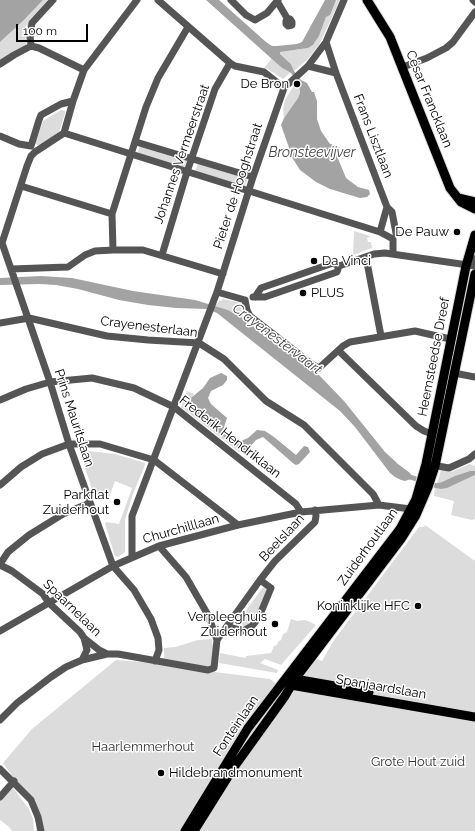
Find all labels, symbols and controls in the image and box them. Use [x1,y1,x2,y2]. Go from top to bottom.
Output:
scale bar [18,16,90,42]
text: 100 m [23,24,57,38]
street label: César Francklaan [402,48,456,150]
place label: De Bron [240,76,289,92]
marker: De Bron [292,79,302,89]
street label: Johannes Vermeerstraat [151,82,213,226]
street label: Frans Lisztlaan [350,92,396,180]
street label: Pieter de Hooghstraat [210,121,266,251]
water label: Bronsteevijver [268,145,356,161]
place label: De Pauw [395,224,449,240]
marker: De Pauw [452,227,462,237]
place label: Da Vinci [322,253,371,269]
marker: Da Vinci [309,256,319,266]
place label: PLUS [311,285,344,301]
marker: PLUS [298,288,308,298]
street label: Heemsteedse Dreef [415,296,453,418]
water label: Crayenestervaart [229,300,325,378]
street label: Crayenesterlaan [99,313,199,341]
street label: Prins Mauritslaan [51,367,97,469]
street label: Frederik Hendriklaan [176,392,284,482]
place label: Parkflat Zuiderhout [43,487,109,518]
marker: Parkflat Zuiderhout [112,497,122,507]
street label: Zuiderhoutlaan [335,505,401,589]
street label: Churchilllaan [141,511,221,547]
street label: Beelslaan [256,511,308,565]
street label: Spaarnelaan [40,576,104,640]
place label: Koninklijke HFC [317,598,410,614]
marker: Koninklijke HFC [413,601,423,611]
place label: Verpleeghuis Zuiderhout [188,609,267,640]
marker: Verpleeghuis Zuiderhout [270,619,280,629]
street label: Spanjaardslaan [334,671,428,703]
street label: Fonteinlaan [210,693,262,759]
park label: Haarlemmerhout [92,739,194,755]
park label: Grote Hout zuid [371,754,465,770]
place label: Hildebrandmonument [169,765,302,781]
marker: Hildebrandmonument [156,768,166,778]

